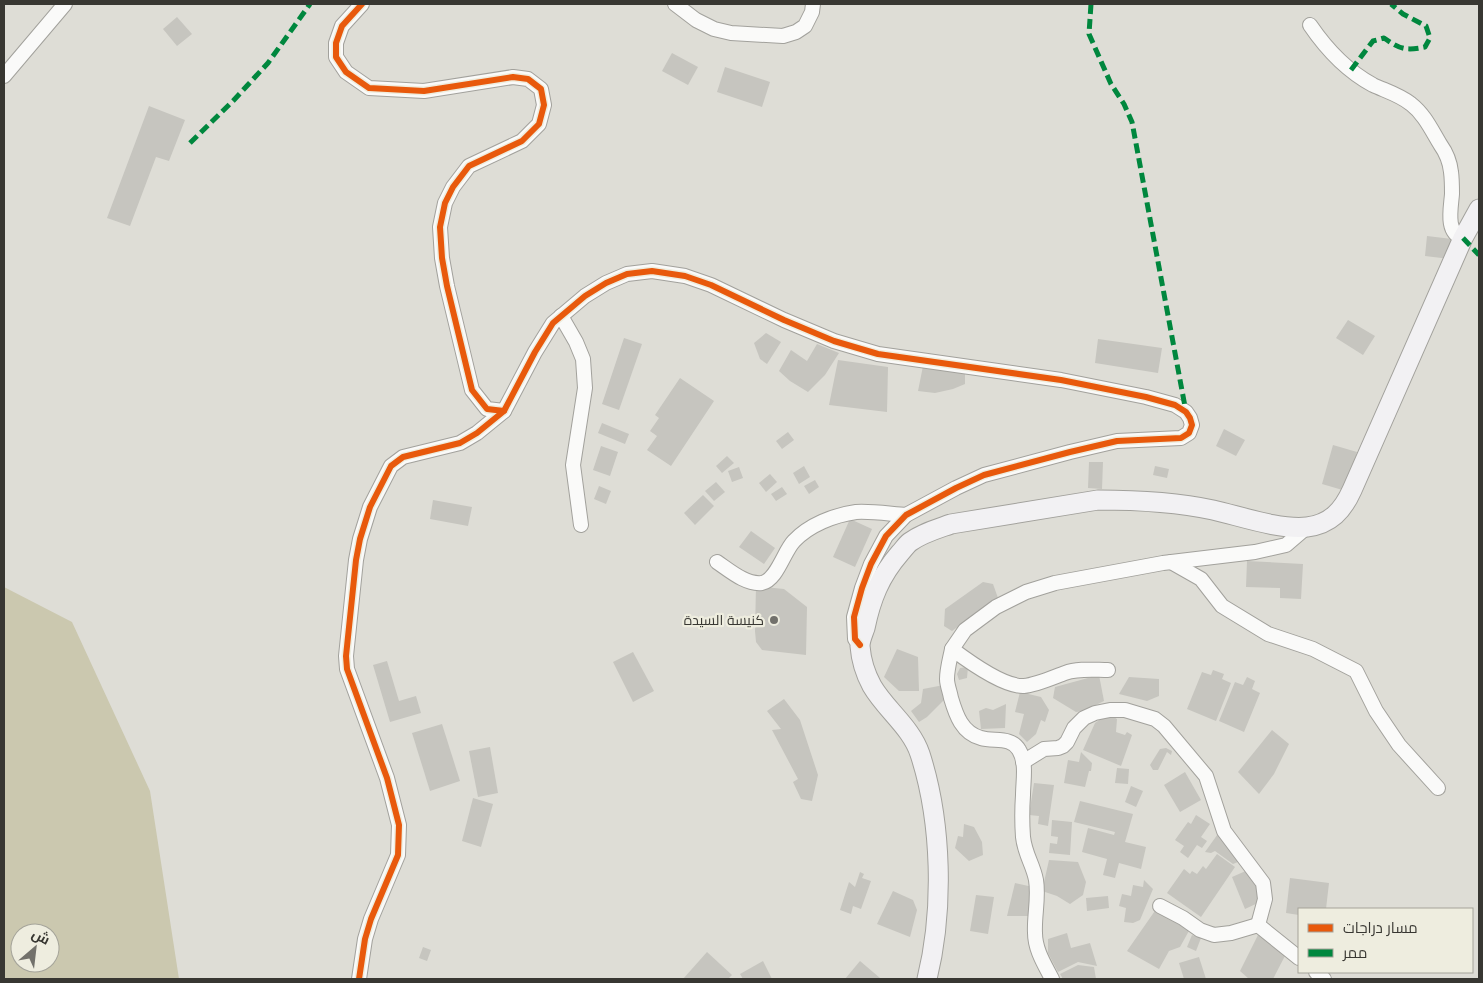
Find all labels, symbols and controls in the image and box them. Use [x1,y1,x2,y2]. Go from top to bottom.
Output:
place label: كنيسة السيدة [684,612,764,629]
marker: كنيسة السيدة [768,614,780,626]
legend [1298,908,1473,973]
text: مسار دراجات [1343,919,1418,937]
north arrow [10,923,60,973]
text: ش [29,925,53,949]
text: ممر [1342,944,1367,962]

